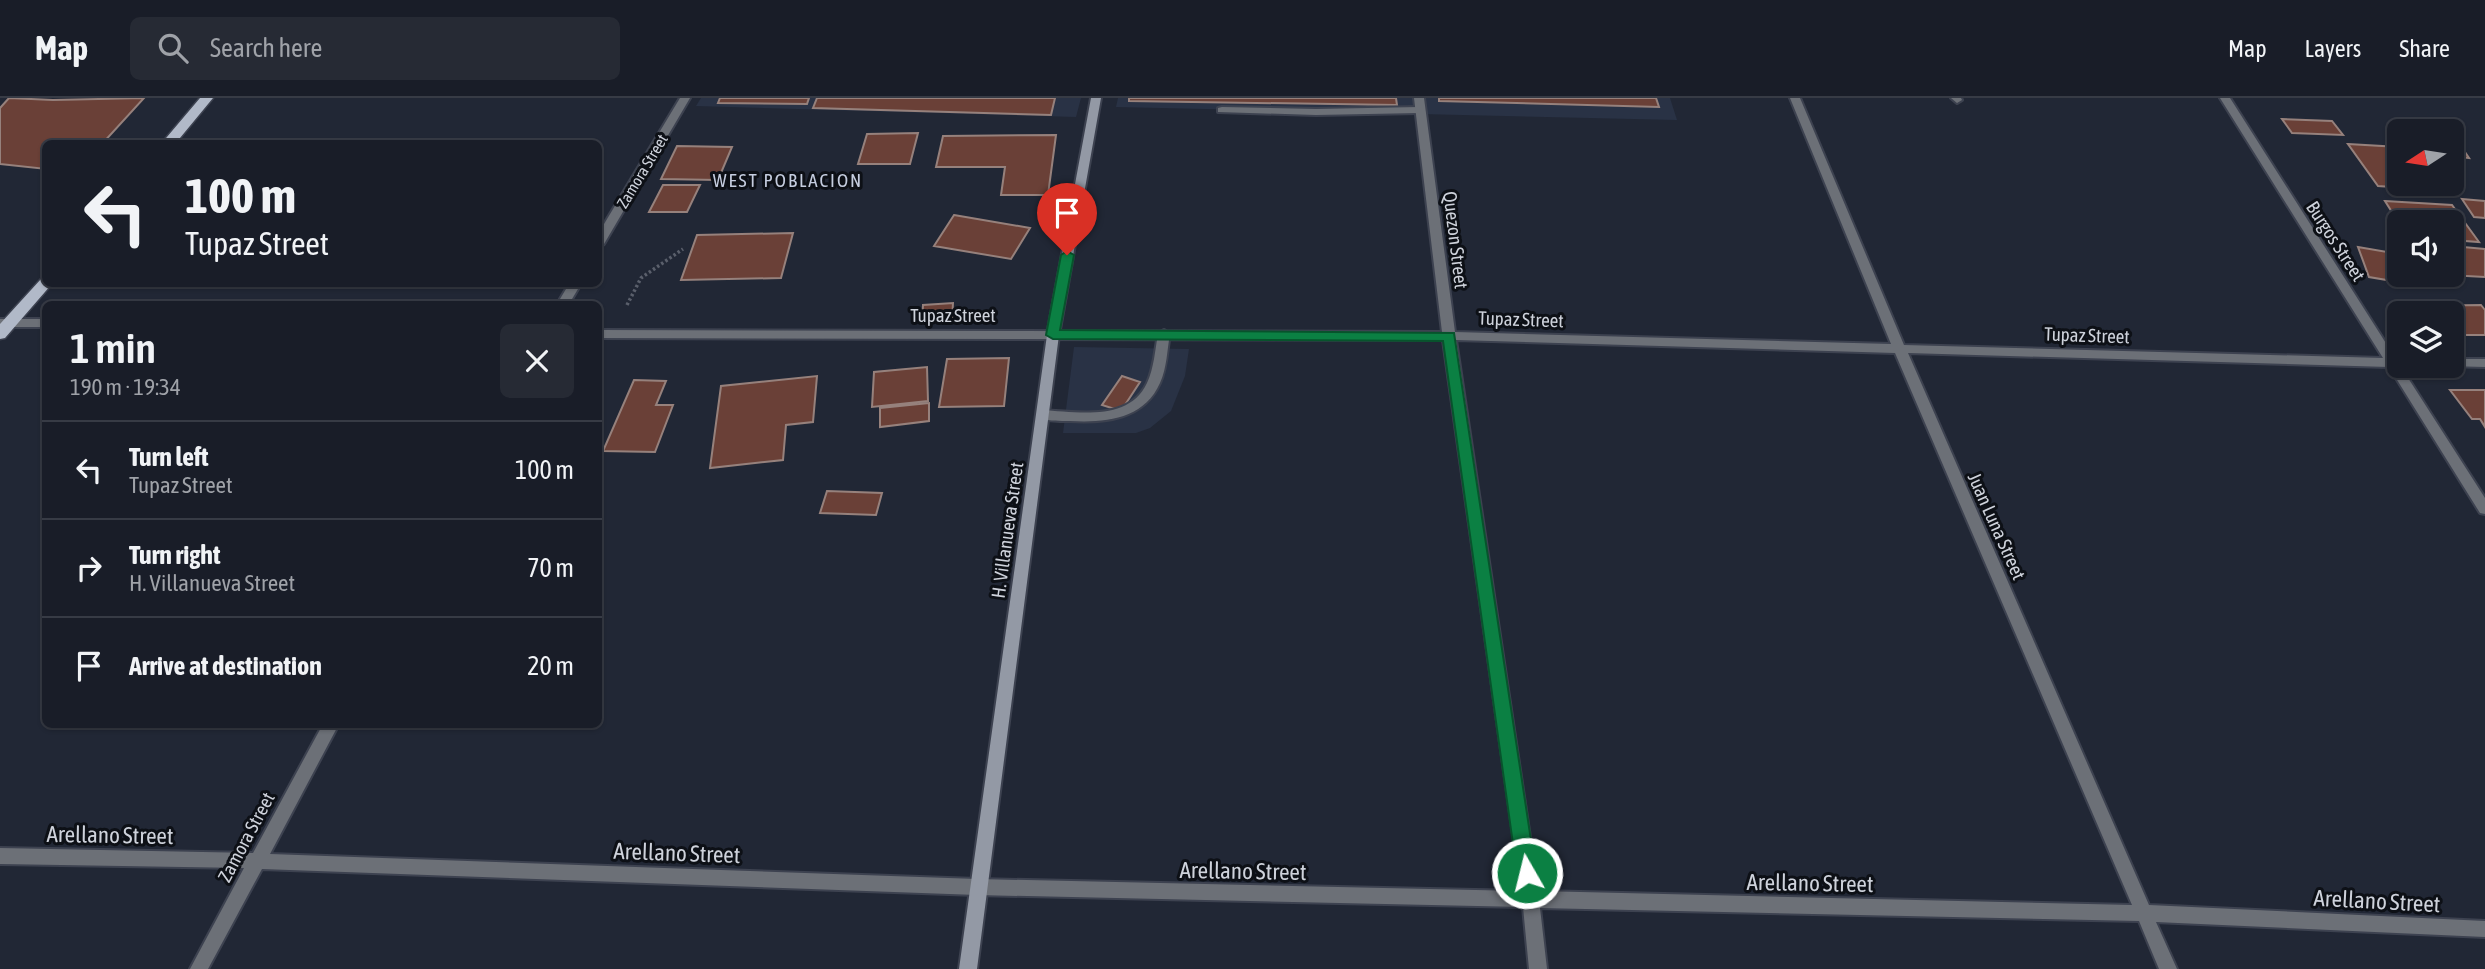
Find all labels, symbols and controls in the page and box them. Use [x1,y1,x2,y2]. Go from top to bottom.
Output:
search box [130,17,620,80]
text: Map [35,29,88,67]
icon: search [154,29,192,67]
text: Search here [210,33,322,63]
text: Map [2228,35,2267,62]
text: Layers [2305,35,2361,62]
text: Share [2399,35,2450,62]
north arrow [2387,119,2464,196]
map controls [2387,119,2464,378]
street label: Zamora Street [613,131,671,211]
text: 100 m [185,167,296,223]
icon: left [70,168,161,259]
district label: WEST POBLACION [713,169,863,191]
pin [1037,183,1097,255]
street label: Quezon Street [1439,190,1473,290]
icon: arrive [1048,194,1086,232]
street label: Burgos Street [2302,197,2370,285]
button: sound [2387,210,2464,287]
text: Tupaz Street [185,225,329,262]
button: layers [2387,301,2464,378]
street label: Tupaz Street [910,304,996,326]
street label: Tupaz Street [1478,307,1564,331]
street label: Tupaz Street [2044,323,2130,347]
text: 1 min [70,324,156,372]
button: close [500,324,574,398]
text: 190 m · 19:34 [70,374,181,400]
text: Turn left [129,442,209,472]
icon: left [70,451,108,489]
text: 100 m [515,455,574,485]
street label: H. Villanueva Street [987,461,1027,599]
street label: Juan Luna Street [1964,469,2030,583]
text: Tupaz Street [129,472,233,498]
text: Turn right [129,540,220,570]
icon: right [70,549,108,587]
text: 70 m [527,553,574,583]
text: H. Villanueva Street [129,570,295,596]
icon: arrive [70,647,108,685]
text: Arrive at destination [129,651,322,681]
text: 20 m [527,651,574,681]
street label: Zamora Street [213,788,279,886]
street label: Arellano Street [46,821,174,849]
position arrow [1490,836,1564,910]
street label: Arellano Street [613,838,741,868]
street label: Arellano Street [1179,857,1307,885]
street label: Arellano Street [1746,869,1874,897]
street label: Arellano Street [2313,885,2441,917]

